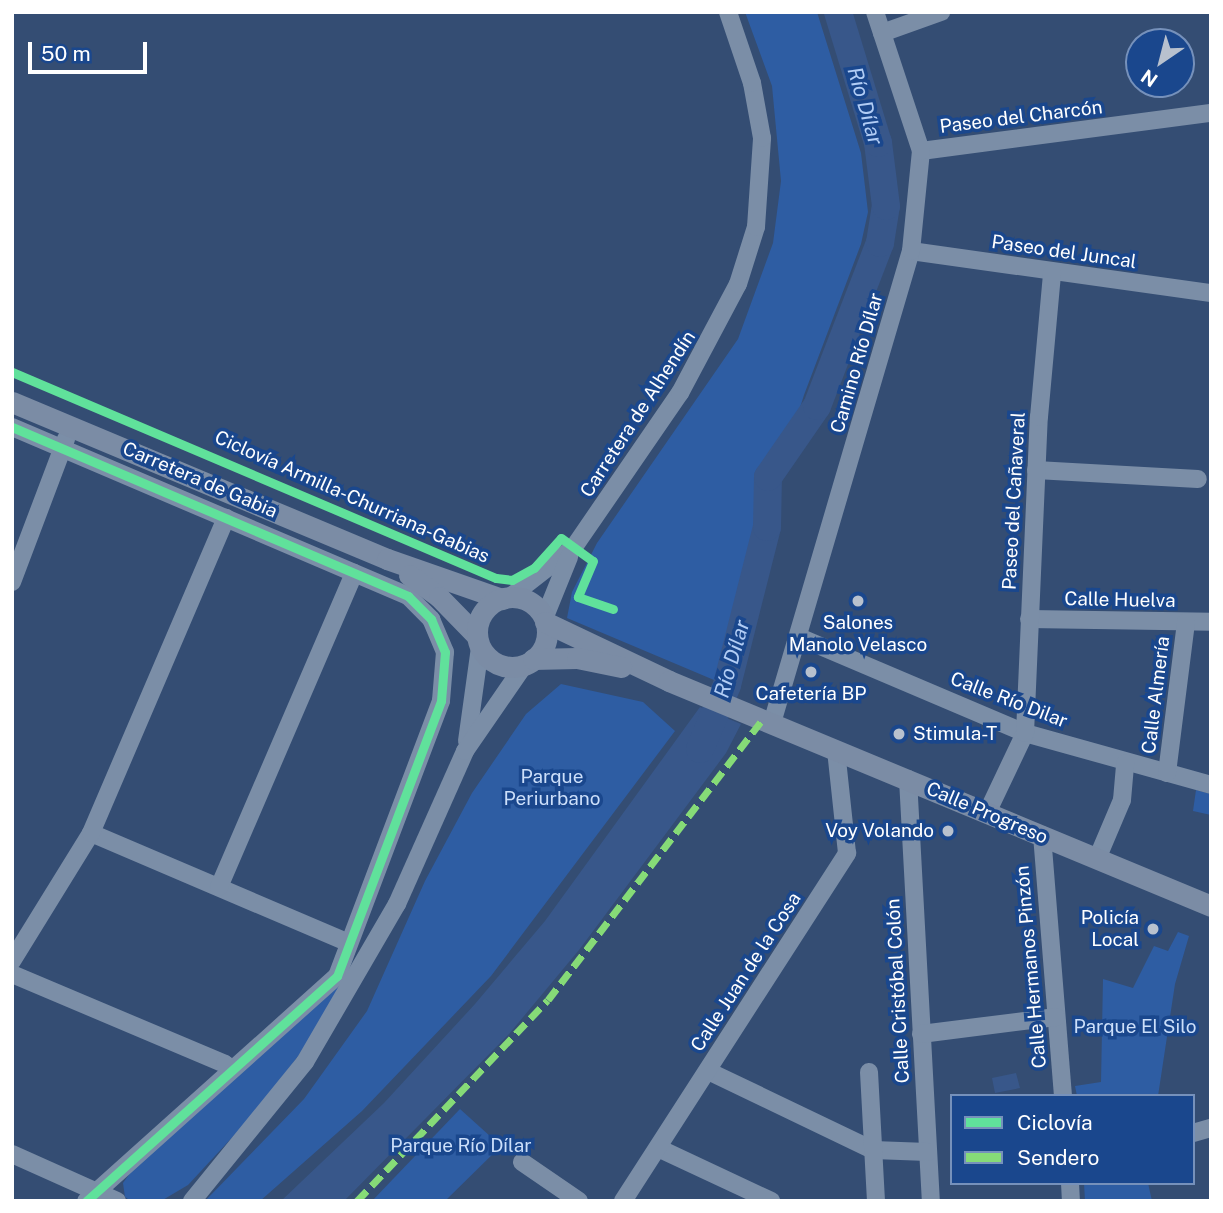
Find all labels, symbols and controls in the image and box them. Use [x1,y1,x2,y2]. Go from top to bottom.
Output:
scale bar [32,28,150,72]
north arrow [1125,28,1195,98]
text: 50 m [41,41,91,66]
water label: Río Dílar [842,64,888,148]
text: N [1137,65,1162,92]
street label: Paseo del Charcón [938,96,1104,138]
street label: Paseo del Juncal [990,231,1138,273]
street label: Camino Río Dílar [826,290,888,436]
street label: Carretera de Alhendín [576,326,700,502]
street label: Paseo del Cañaveral [998,411,1030,591]
street label: Ciclovía Armilla-Churriana-Gabias [211,426,493,568]
street label: Carretera de Gabia [119,437,281,523]
street label: Calle Huelva [1064,588,1176,612]
marker: Salones Manolo Velasco [850,593,866,609]
place label: Salones Manolo Velasco [789,612,927,656]
water label: Río Dílar [709,617,755,701]
street label: Calle Almería [1137,635,1175,755]
marker: Cafetería BP [803,664,819,680]
street label: Calle Río Dilar [947,667,1071,733]
place label: Cafetería BP [756,683,866,705]
place label: Stimula-T [913,723,997,745]
marker: Stimula-T [891,726,907,742]
park label: Parque Periurbano [504,766,600,810]
street label: Calle Progreso [923,777,1051,849]
place label: Voy Volando [825,820,934,842]
marker: Voy Volando [940,823,956,839]
street label: Calle Hermanos Pinzón [1011,865,1051,1069]
street label: Calle Juan de la Cosa [686,888,806,1056]
street label: Calle Cristóbal Colón [882,898,914,1084]
place label: Policía Local [1081,907,1139,951]
marker: Policía Local [1145,921,1161,937]
park label: Parque El Silo [1074,1016,1196,1038]
legend [950,1094,1195,1185]
text: Ciclovía [1017,1110,1093,1135]
park label: Parque Río Dílar [390,1135,532,1157]
text: Sendero [1017,1145,1099,1170]

